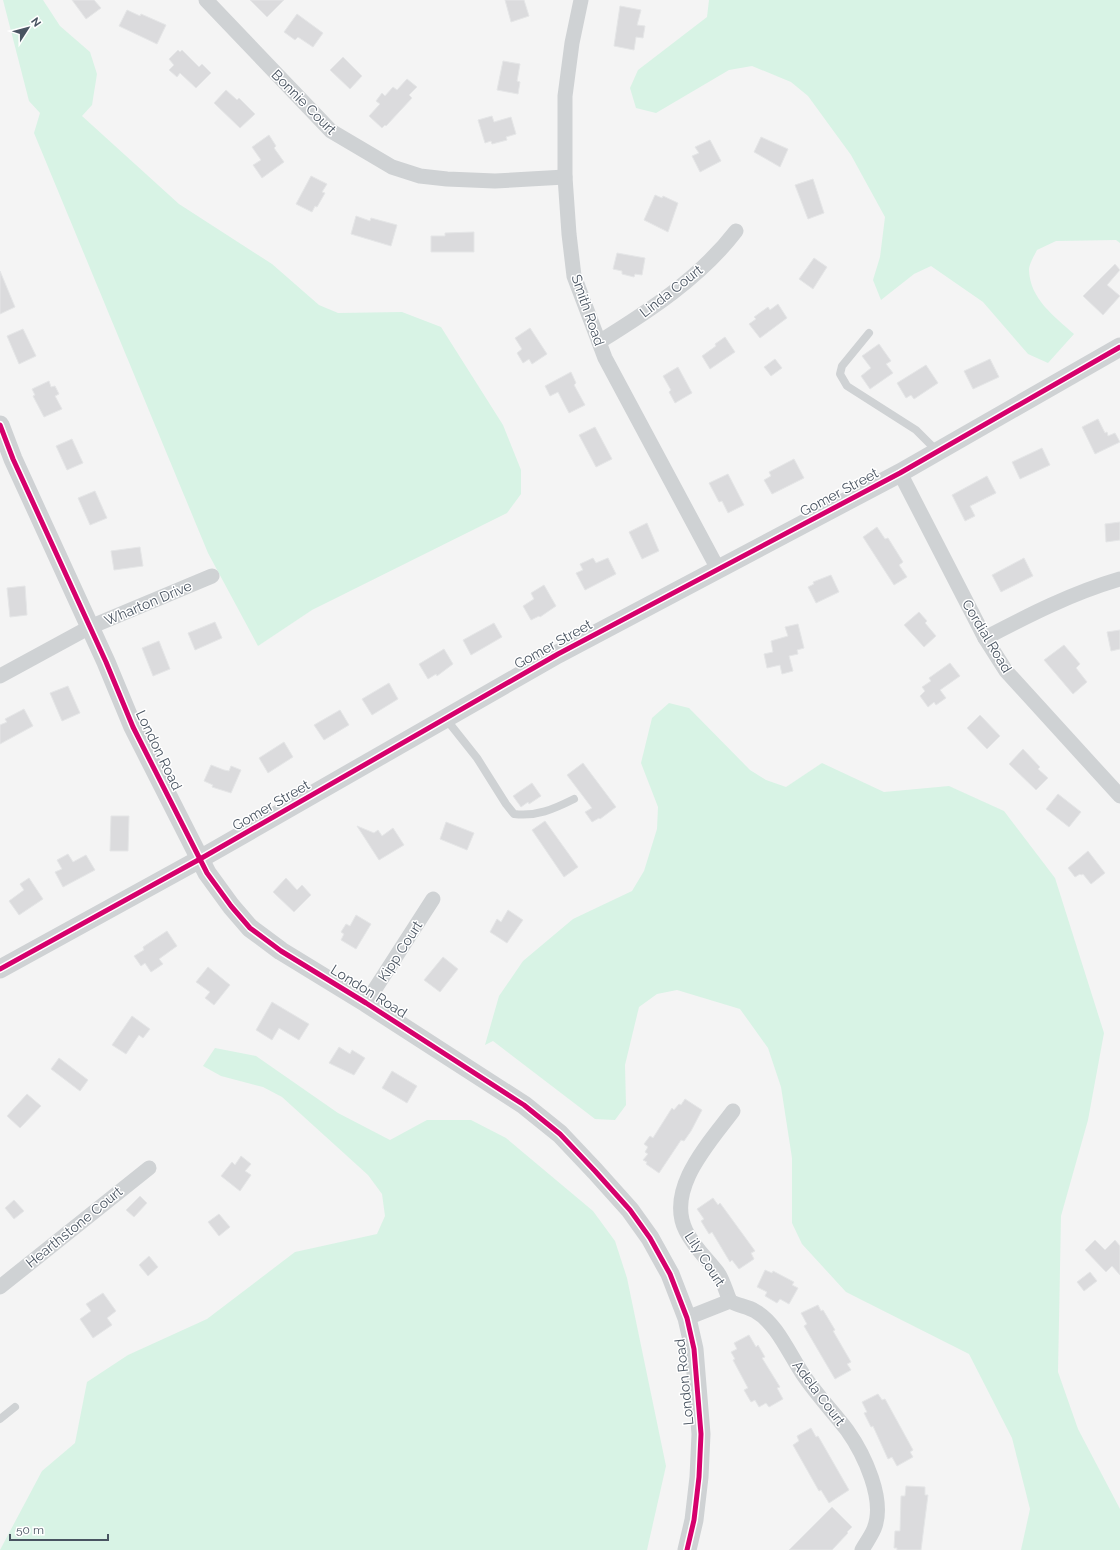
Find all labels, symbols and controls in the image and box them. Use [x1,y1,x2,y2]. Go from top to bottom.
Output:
north arrow [8,8,48,48]
text: N [28,15,43,30]
street label: Bonnie Court [268,66,340,138]
street label: Linda Court [636,261,706,320]
street label: Smith Road [568,272,608,348]
street label: Gomer Street [797,465,881,519]
street label: Wharton Drive [102,577,194,629]
street label: Cordial Road [959,596,1015,676]
street label: Gomer Street [511,616,595,672]
street label: London Road [133,707,185,793]
street label: Gomer Street [230,776,313,834]
street label: Kipp Court [375,918,426,984]
street label: London Road [328,961,410,1021]
street label: Hearthstone Court [23,1183,126,1271]
street label: Lily Court [682,1229,729,1289]
street label: London Road [672,1338,696,1426]
street label: Adela Court [789,1357,849,1429]
scale bar [10,1516,108,1542]
text: 50 m [16,1523,44,1537]

